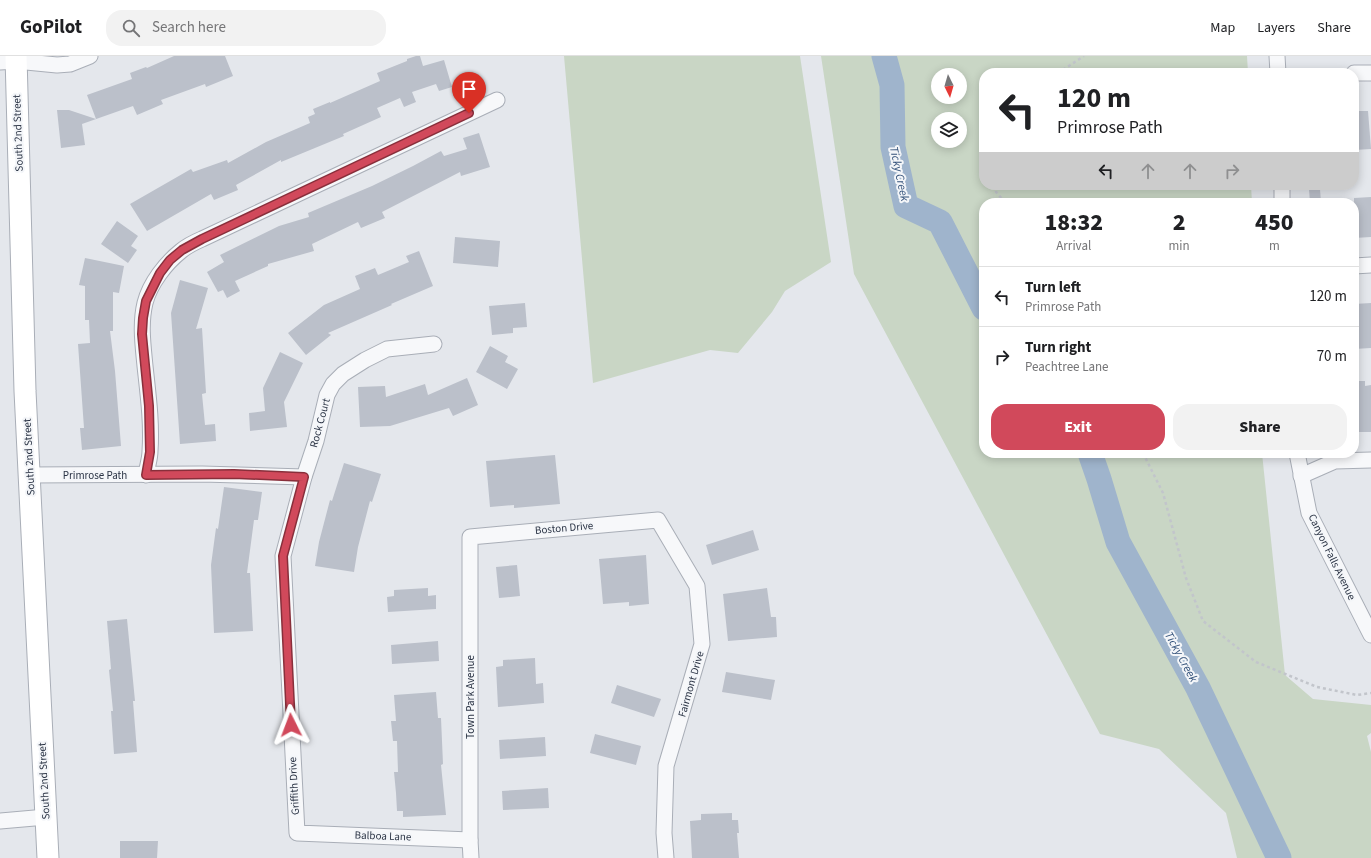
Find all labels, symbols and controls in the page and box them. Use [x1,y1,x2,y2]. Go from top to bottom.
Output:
search box [106,10,386,46]
text: GoPilot [20,14,82,41]
icon: search [120,17,142,39]
text: Search here [152,17,226,38]
text: Map [1210,18,1235,38]
text: Layers [1257,18,1295,38]
text: Share [1317,18,1351,38]
north arrow [931,68,967,104]
map controls [931,68,967,148]
pin [452,72,486,113]
icon: arrive [458,78,480,100]
text: 120 m [1057,78,1131,118]
icon: left [991,84,1043,136]
street label: South 2nd Street [9,94,27,172]
button: layers [931,112,967,148]
text: Primrose Path [1057,115,1163,140]
water label: Ticky Creek [885,145,913,203]
icon: left [1095,160,1117,182]
icon: ahead [1137,160,1159,182]
icon: ahead [1179,160,1201,182]
icon: right [1221,160,1243,182]
text: 18:32 [1044,205,1103,240]
text: 2 [1173,205,1186,240]
text: 450 [1255,205,1294,240]
text: Arrival [1056,237,1091,255]
text: min [1169,237,1190,255]
text: m [1269,237,1280,255]
text: Turn left [1025,277,1081,298]
icon: left [991,286,1013,308]
text: 120 m [1309,286,1347,307]
text: Primrose Path [1025,298,1101,316]
text: Turn right [1025,337,1091,358]
icon: right [991,346,1013,368]
text: 70 m [1317,346,1347,367]
text: Peachtree Lane [1025,358,1109,376]
street label: Rock Court [306,396,334,449]
button: Exit [991,404,1165,450]
button: Share [1173,404,1347,450]
street label: South 2nd Street [19,418,39,496]
street label: Primrose Path [63,468,127,483]
street label: Canyon Falls Avenue [1305,511,1360,603]
street label: Boston Drive [534,518,594,538]
water label: Ticky Creek [1160,629,1202,686]
street label: Fairmont Drive [674,649,708,719]
street label: Town Park Avenue [463,655,478,739]
position arrow [270,704,312,746]
street label: South 2nd Street [34,742,54,820]
street label: Griffith Drive [285,756,303,815]
street label: Balboa Lane [354,828,412,845]

